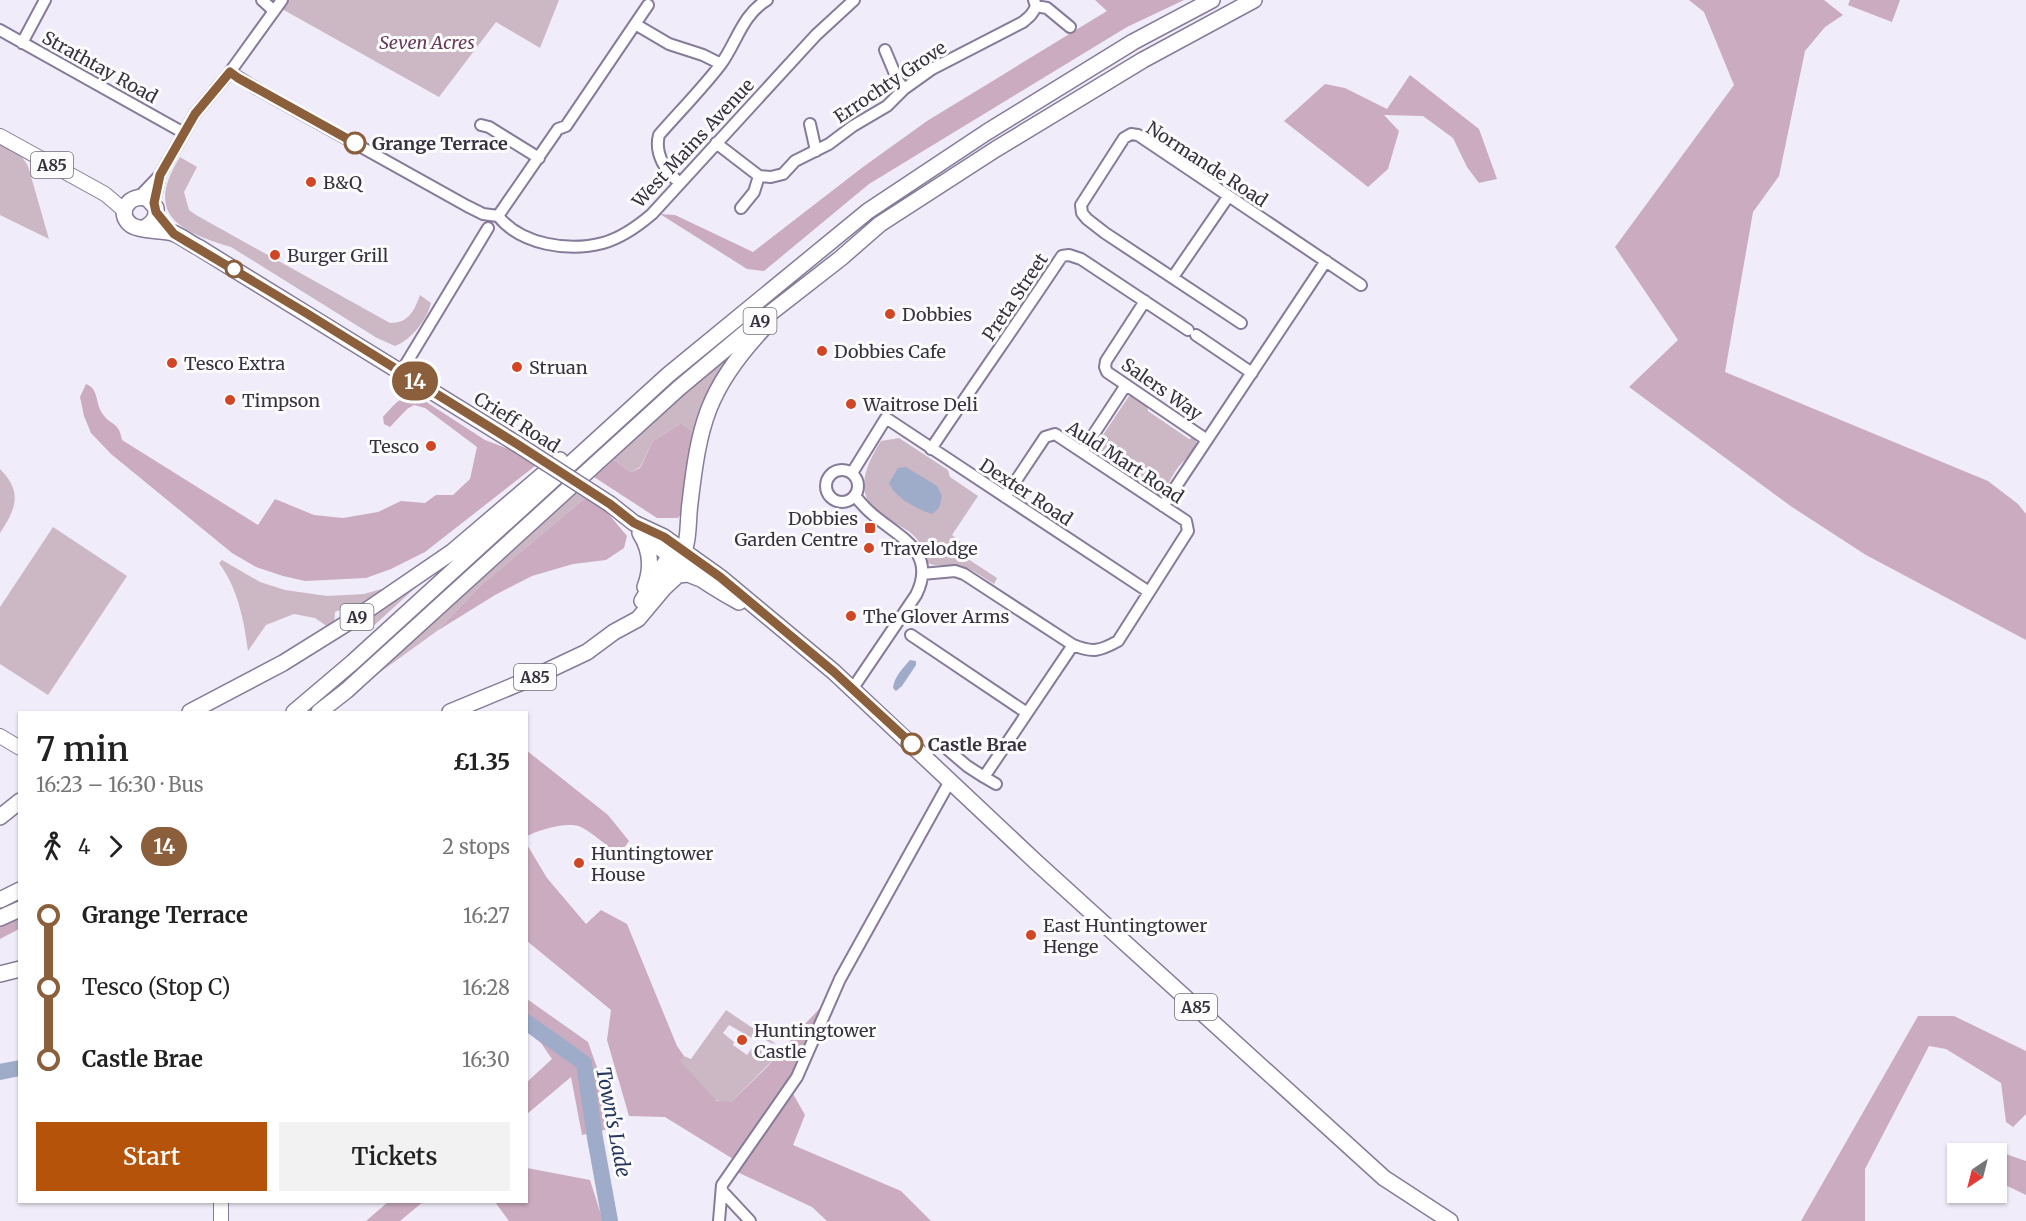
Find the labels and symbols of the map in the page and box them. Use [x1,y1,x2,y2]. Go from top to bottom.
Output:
street label: Strathtay Road [38,26,162,108]
park label: Seven Acres [379,31,475,54]
street label: Errochty Grove [829,36,951,128]
street label: West Mains Avenue [626,74,759,213]
street label: Normande Road [1142,116,1272,212]
marker: Grange Terrace [344,132,366,154]
place label: Grange Terrace [372,132,508,155]
road number: A85 [31,152,73,178]
place label: B&Q [323,171,364,194]
marker: B&Q [304,175,318,189]
place label: Burger Grill [287,244,389,267]
marker: Burger Grill [268,248,282,262]
street label: Preta Street [977,249,1053,345]
unlabelled marker [225,260,243,278]
place label: Dobbies [902,303,972,326]
marker: Dobbies [883,307,897,321]
road number: A9 [744,308,777,334]
place label: Dobbies Cafe [834,340,946,363]
marker: Dobbies Cafe [815,344,829,358]
place label: Tesco Extra [184,352,285,375]
street label: Salers Way [1117,353,1207,426]
marker: Tesco Extra [165,356,179,370]
place label: Struan [529,356,588,379]
marker: Struan [510,360,524,374]
line badge: 14 [388,362,442,400]
street label: Crieff Road [470,387,564,457]
place label: Timpson [242,389,320,412]
marker: Timpson [223,393,237,407]
place label: Waitrose Deli [862,393,978,416]
marker: Waitrose Deli [844,397,858,411]
street label: Auld Mart Road [1061,415,1188,508]
place label: Tesco [369,435,419,458]
marker: Tesco [424,439,438,453]
street label: Dexter Road [975,453,1077,531]
place label: Dobbies Garden Centre [734,507,858,551]
marker: Dobbies Garden Centre [863,521,877,535]
place label: Travelodge [881,537,978,560]
marker: Travelodge [862,541,876,555]
road number: A9 [340,604,374,630]
place label: The Glover Arms [863,605,1010,628]
marker: The Glover Arms [844,609,858,623]
road number: A85 [514,664,556,690]
marker: Castle Brae [901,733,923,755]
place label: Castle Brae [928,733,1027,756]
place label: Huntingtower House [591,842,713,886]
marker: Huntingtower House [572,856,586,870]
place label: East Huntingtower Henge [1043,914,1207,958]
marker: East Huntingtower Henge [1024,928,1038,942]
road number: A85 [1175,994,1217,1020]
place label: Huntingtower Castle [754,1019,876,1063]
marker: Huntingtower Castle [735,1033,749,1047]
water label: Town's Lade [591,1065,637,1179]
north arrow [1947,1143,2007,1203]

